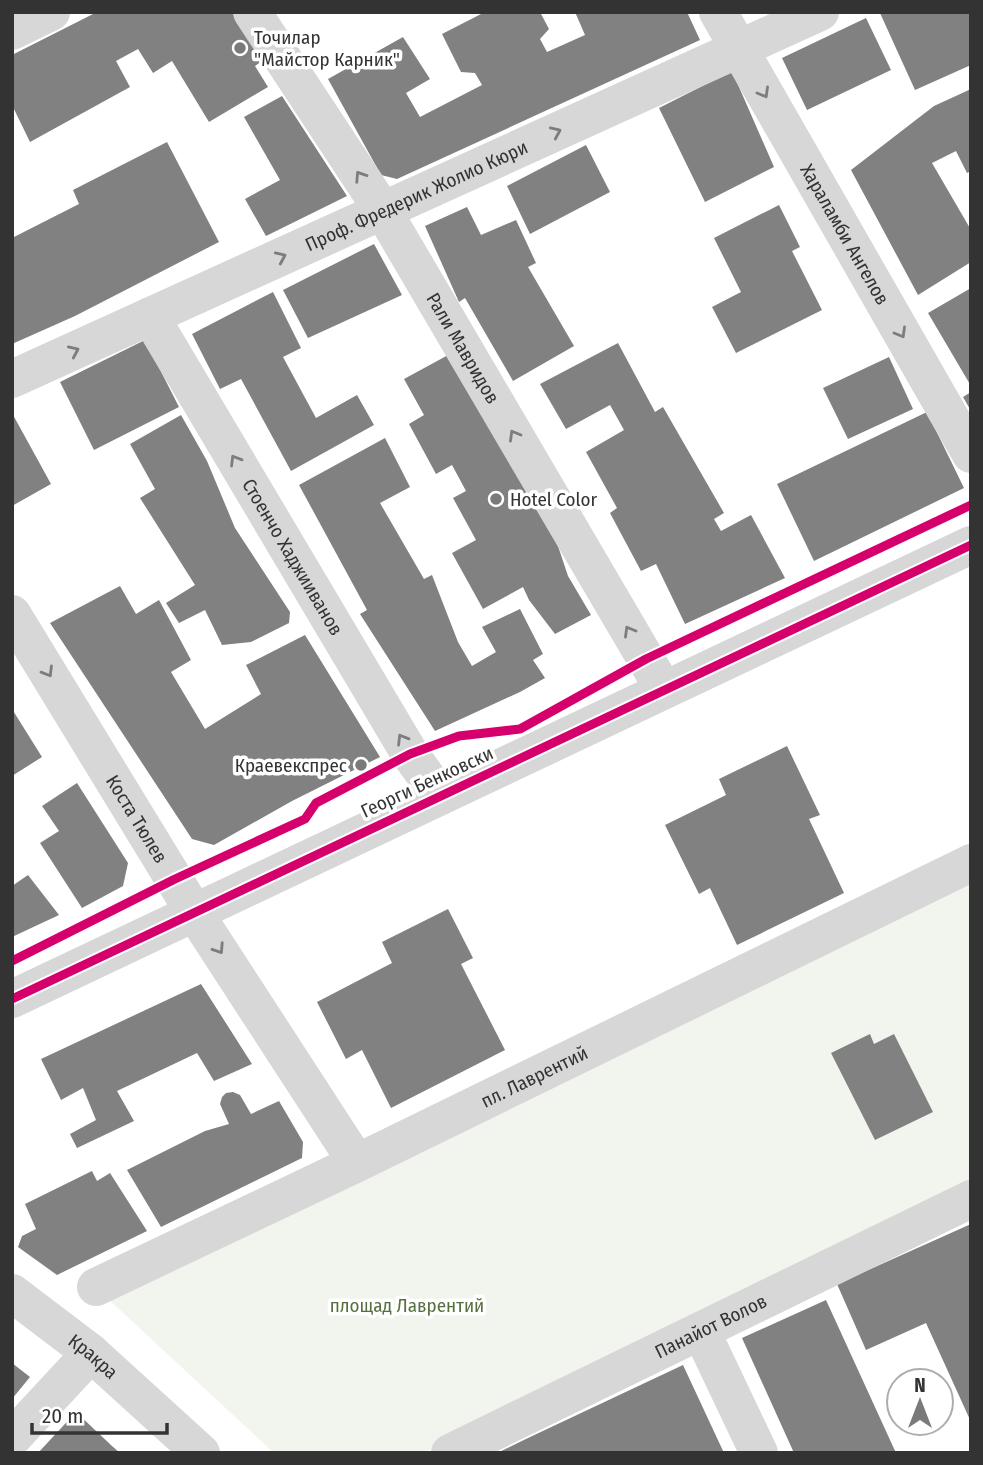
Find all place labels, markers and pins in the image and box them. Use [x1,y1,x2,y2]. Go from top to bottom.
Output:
place label: Точилар "Майстор Карник" [254,26,400,71]
marker: Точилар "Майстор Карник" [232,40,248,56]
place label: Hotel Color [510,488,597,511]
marker: Hotel Color [488,491,504,507]
place label: Краевекспрес [235,754,347,777]
marker: Краевекспрес [353,757,369,773]

